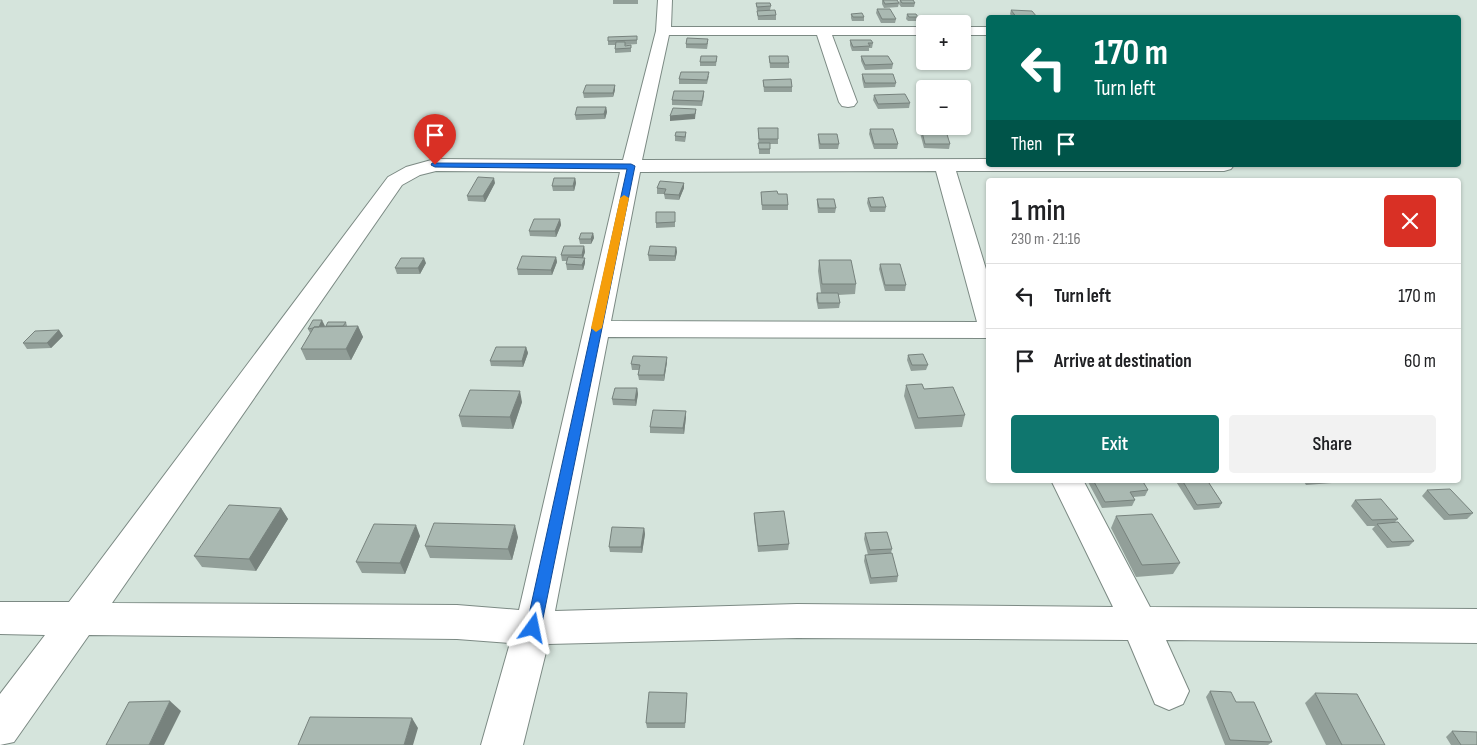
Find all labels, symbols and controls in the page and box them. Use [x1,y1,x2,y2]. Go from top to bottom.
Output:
map controls [916,15,971,135]
button: + [916,15,971,70]
text: 170 m [1094,32,1168,75]
icon: left [1011,35,1076,100]
text: Turn left [1094,75,1156,102]
button: − [916,80,971,135]
pin [414,114,456,165]
icon: arrive [421,121,449,149]
icon: arrive [1052,130,1080,158]
text: Then [1011,133,1042,156]
text: 1 min [1011,193,1066,229]
button: close [1384,195,1436,247]
text: 230 m · 21:16 [1011,230,1080,249]
icon: left [1011,282,1039,310]
text: Turn left [1054,285,1111,308]
text: 170 m [1398,285,1436,308]
icon: arrive [1011,347,1039,375]
text: Arrive at destination [1054,350,1192,373]
text: 60 m [1404,350,1436,373]
button: Exit [1011,415,1219,473]
button: Share [1229,415,1436,473]
position arrow [506,601,558,653]

